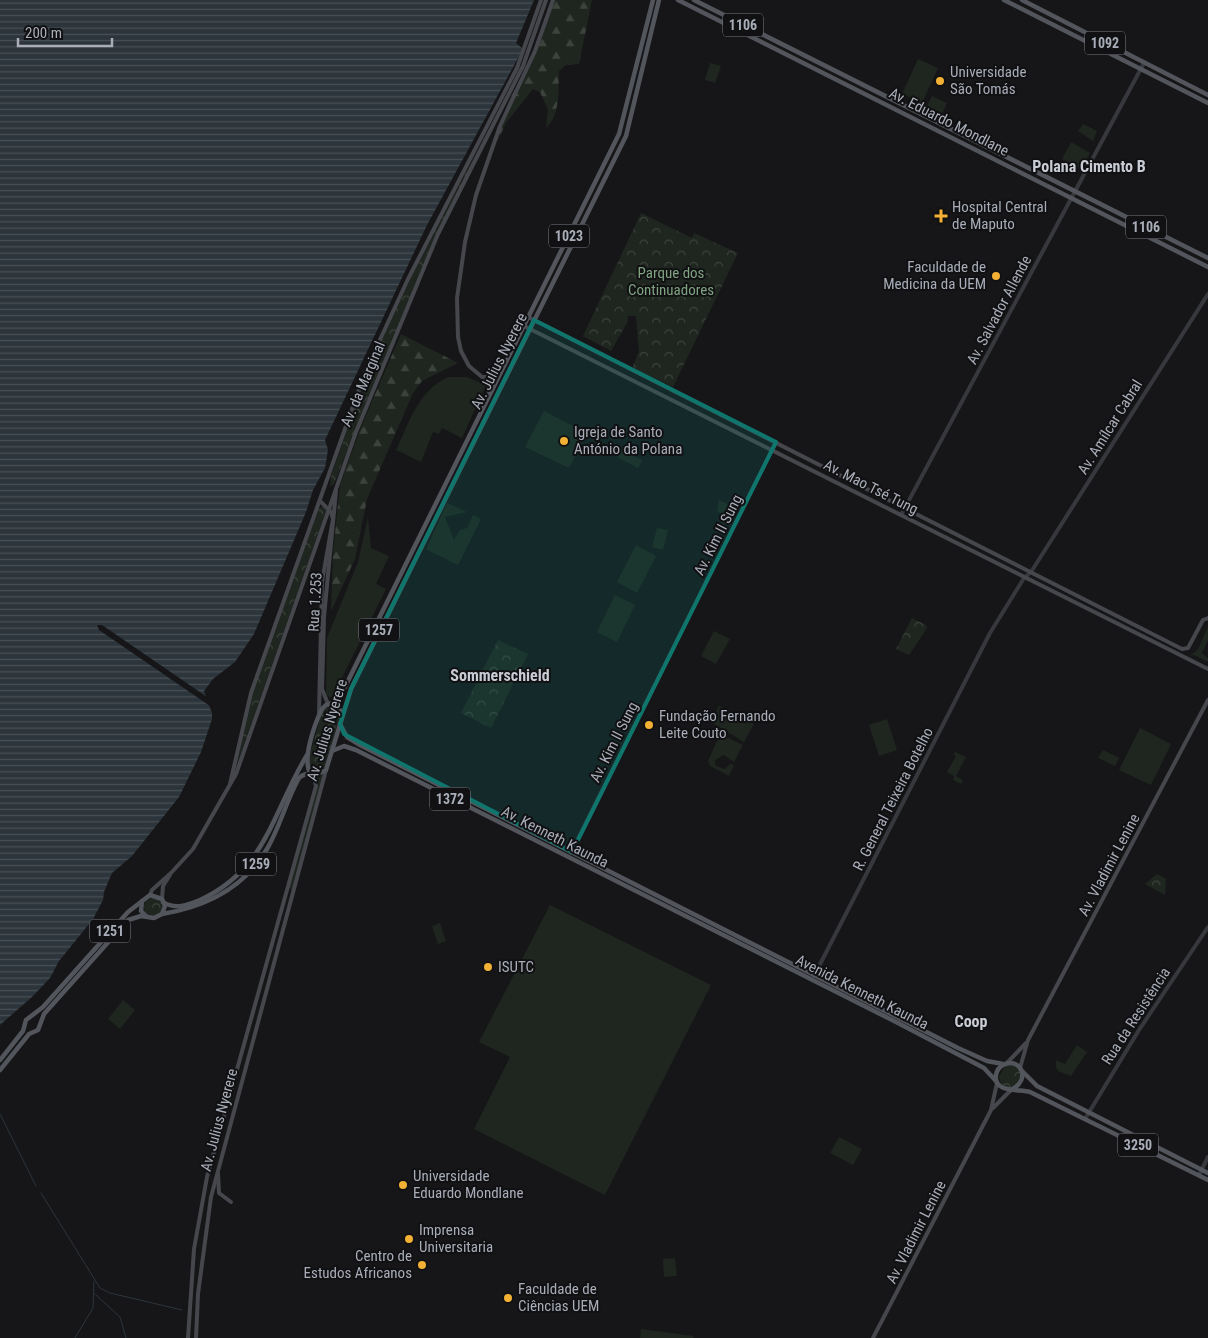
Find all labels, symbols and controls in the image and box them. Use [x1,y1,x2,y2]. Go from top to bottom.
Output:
road number: 1106 [723,14,763,36]
scale bar [18,15,111,47]
text: 200 m [25,24,62,42]
road number: 1092 [1085,32,1125,54]
place label: Universidade São Tomás [950,63,1026,98]
marker: Universidade São Tomás [934,75,946,87]
street label: Av. Eduardo Mondlane [886,84,1012,160]
district label: Polana Cimento B [1032,157,1146,176]
place label: Hospital Central de Maputo [952,198,1047,233]
marker: Hospital Central de Maputo [934,209,948,223]
road number: 1106 [1126,216,1166,238]
road number: 1023 [549,225,589,248]
street label: Av. Salvador Allende [963,253,1035,367]
place label: Faculdade de Medicina da UEM [883,258,986,293]
park label: Parque dos Continuadores [628,264,714,299]
marker: Faculdade de Medicina da UEM [990,270,1002,282]
street label: Av. Julius Nyerere [467,310,531,412]
street label: Av. da Marginal [337,339,389,429]
street label: Av. Amílcar Cabral [1074,376,1146,478]
place label: Igreja de Santo António da Polana [574,423,682,458]
marker: Igreja de Santo António da Polana [558,435,570,447]
street label: Av. Mao Tsé Tung [821,455,921,519]
street label: Av. Kim II Sung [690,492,746,578]
street label: Rua 1.253 [304,572,326,632]
road number: 1257 [359,618,399,642]
district label: Sommerschield [450,666,550,685]
street label: Av. Julius Nyerere [303,677,351,783]
street label: Av. Kim Il Sung [586,699,642,785]
place label: Fundação Fernando Leite Couto [659,707,776,742]
marker: Fundação Fernando Leite Couto [643,719,655,731]
street label: R. General Teixeira Botelho [849,724,937,874]
road number: 1372 [430,788,470,811]
street label: Av. Kenneth Kaunda [499,802,611,872]
street label: Av. Vladimir Lenine [1074,811,1144,919]
road number: 1259 [236,852,276,876]
road number: 1251 [90,919,130,942]
street label: Avenida Kenneth Kaunda [793,951,931,1033]
place label: ISUTC [498,958,534,976]
marker: ISUTC [482,961,494,973]
street label: Rua da Resistência [1098,964,1174,1068]
district label: Coop [955,1012,988,1031]
street label: Av. Julius Nyerere [197,1067,241,1173]
road number: 3250 [1118,1134,1158,1156]
place label: Universidade Eduardo Mondlane [413,1167,524,1202]
street label: Av. Vladimir Lenine [882,1178,950,1286]
marker: Universidade Eduardo Mondlane [397,1179,409,1191]
place label: Imprensa Universitaria [419,1221,493,1256]
marker: Imprensa Universitaria [403,1233,415,1245]
place label: Centro de Estudos Africanos [304,1247,412,1282]
marker: Centro de Estudos Africanos [416,1259,428,1271]
place label: Faculdade de Ciências UEM [518,1280,599,1315]
marker: Faculdade de Ciências UEM [502,1292,514,1304]

